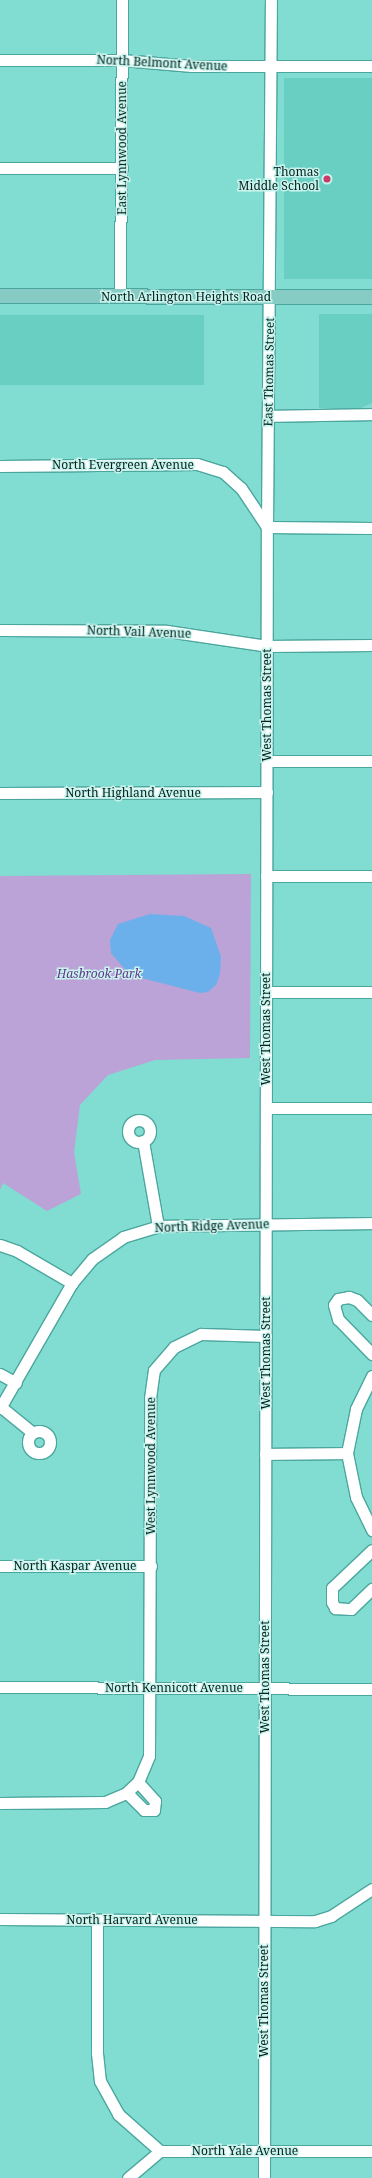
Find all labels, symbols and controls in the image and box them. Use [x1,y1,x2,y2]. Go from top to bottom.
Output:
street label: North Belmont Avenue [96,52,228,74]
street label: East Lynnwood Avenue [115,81,129,215]
place label: Thomas Middle School [238,165,319,193]
marker: Thomas Middle School [322,174,332,184]
street label: North Arlington Heights Road [101,290,271,304]
street label: East Thomas Street [261,317,277,427]
street label: North Evergreen Avenue [52,458,194,472]
street label: North Vail Avenue [87,623,191,641]
street label: West Thomas Street [260,648,274,762]
street label: North Highland Avenue [65,786,201,800]
park label: Hasbrook Park [57,967,141,981]
street label: West Thomas Street [259,972,273,1086]
street label: North Ridge Avenue [154,1217,270,1235]
street label: West Thomas Street [259,1296,273,1410]
street label: West Lynnwood Avenue [144,1397,158,1535]
street label: North Kaspar Avenue [13,1559,137,1573]
street label: West Thomas Street [258,1620,272,1734]
street label: North Kennicott Avenue [105,1681,243,1695]
street label: North Harvard Avenue [66,1913,198,1927]
street label: West Thomas Street [257,1944,271,2058]
street label: North Yale Avenue [192,2144,298,2158]

